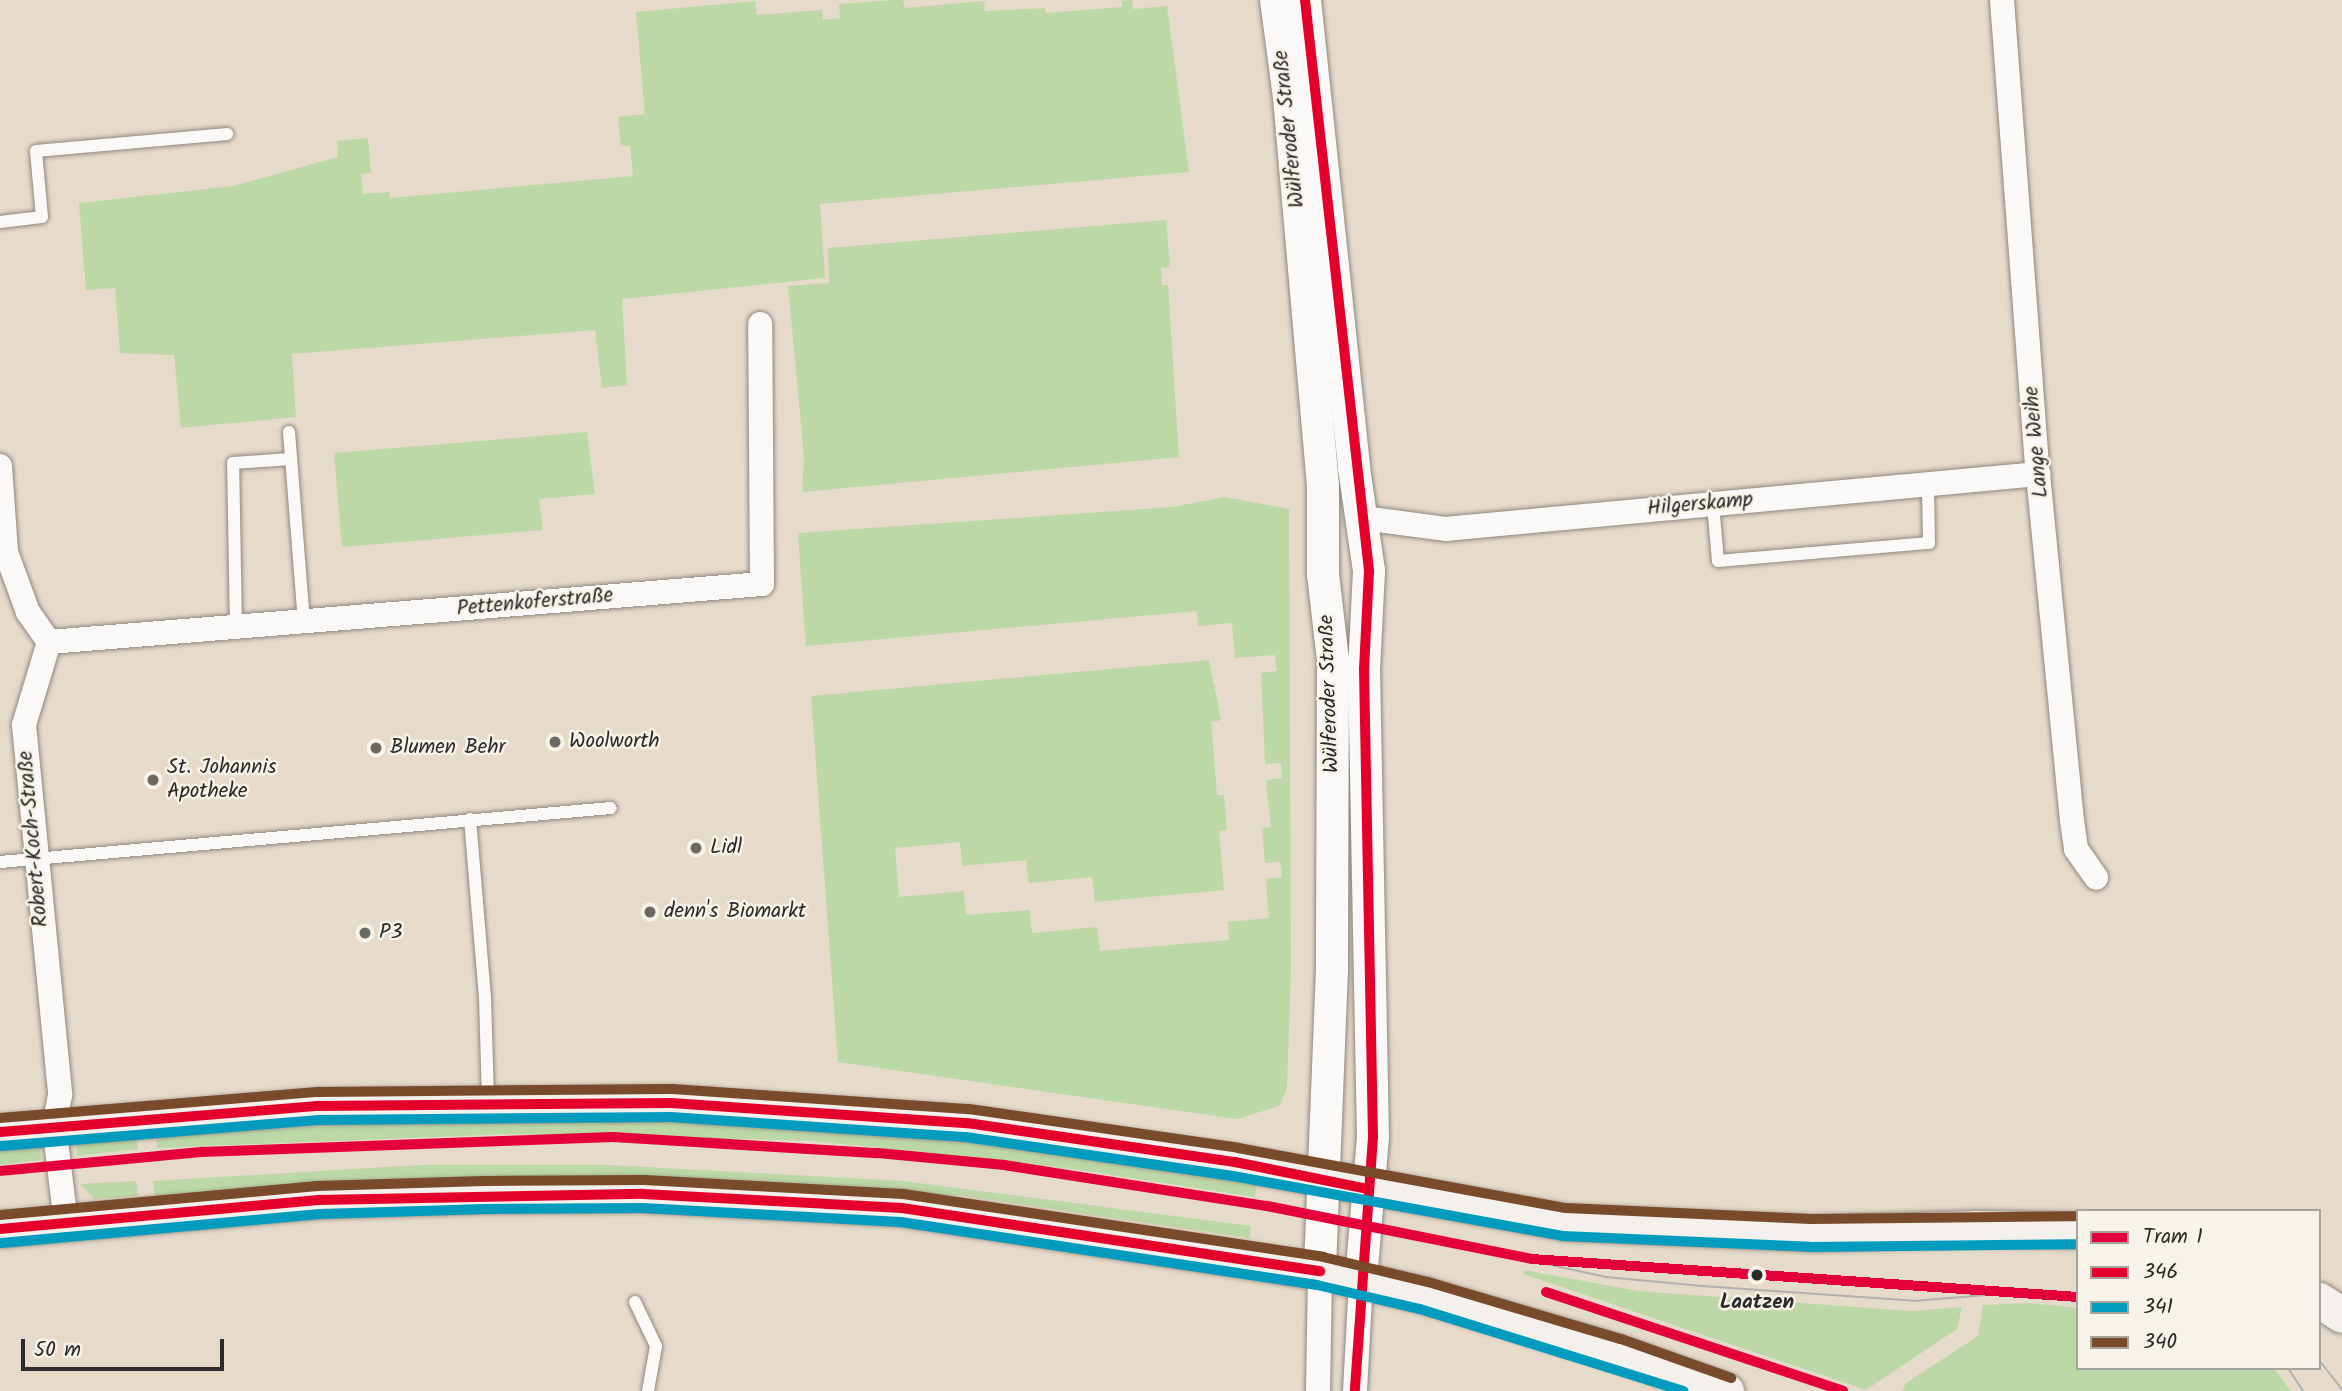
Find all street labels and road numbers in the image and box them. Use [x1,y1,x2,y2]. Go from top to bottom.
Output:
street label: Wülferoder Straße [1269,49,1311,209]
street label: Lange Weihe [2020,385,2054,499]
street label: Hilgerskamp [1646,488,1754,522]
street label: Pettenkoferstraße [456,584,614,622]
street label: Wülferoder Straße [1315,614,1345,774]
street label: Robert-Koch-Straße [14,750,54,928]

